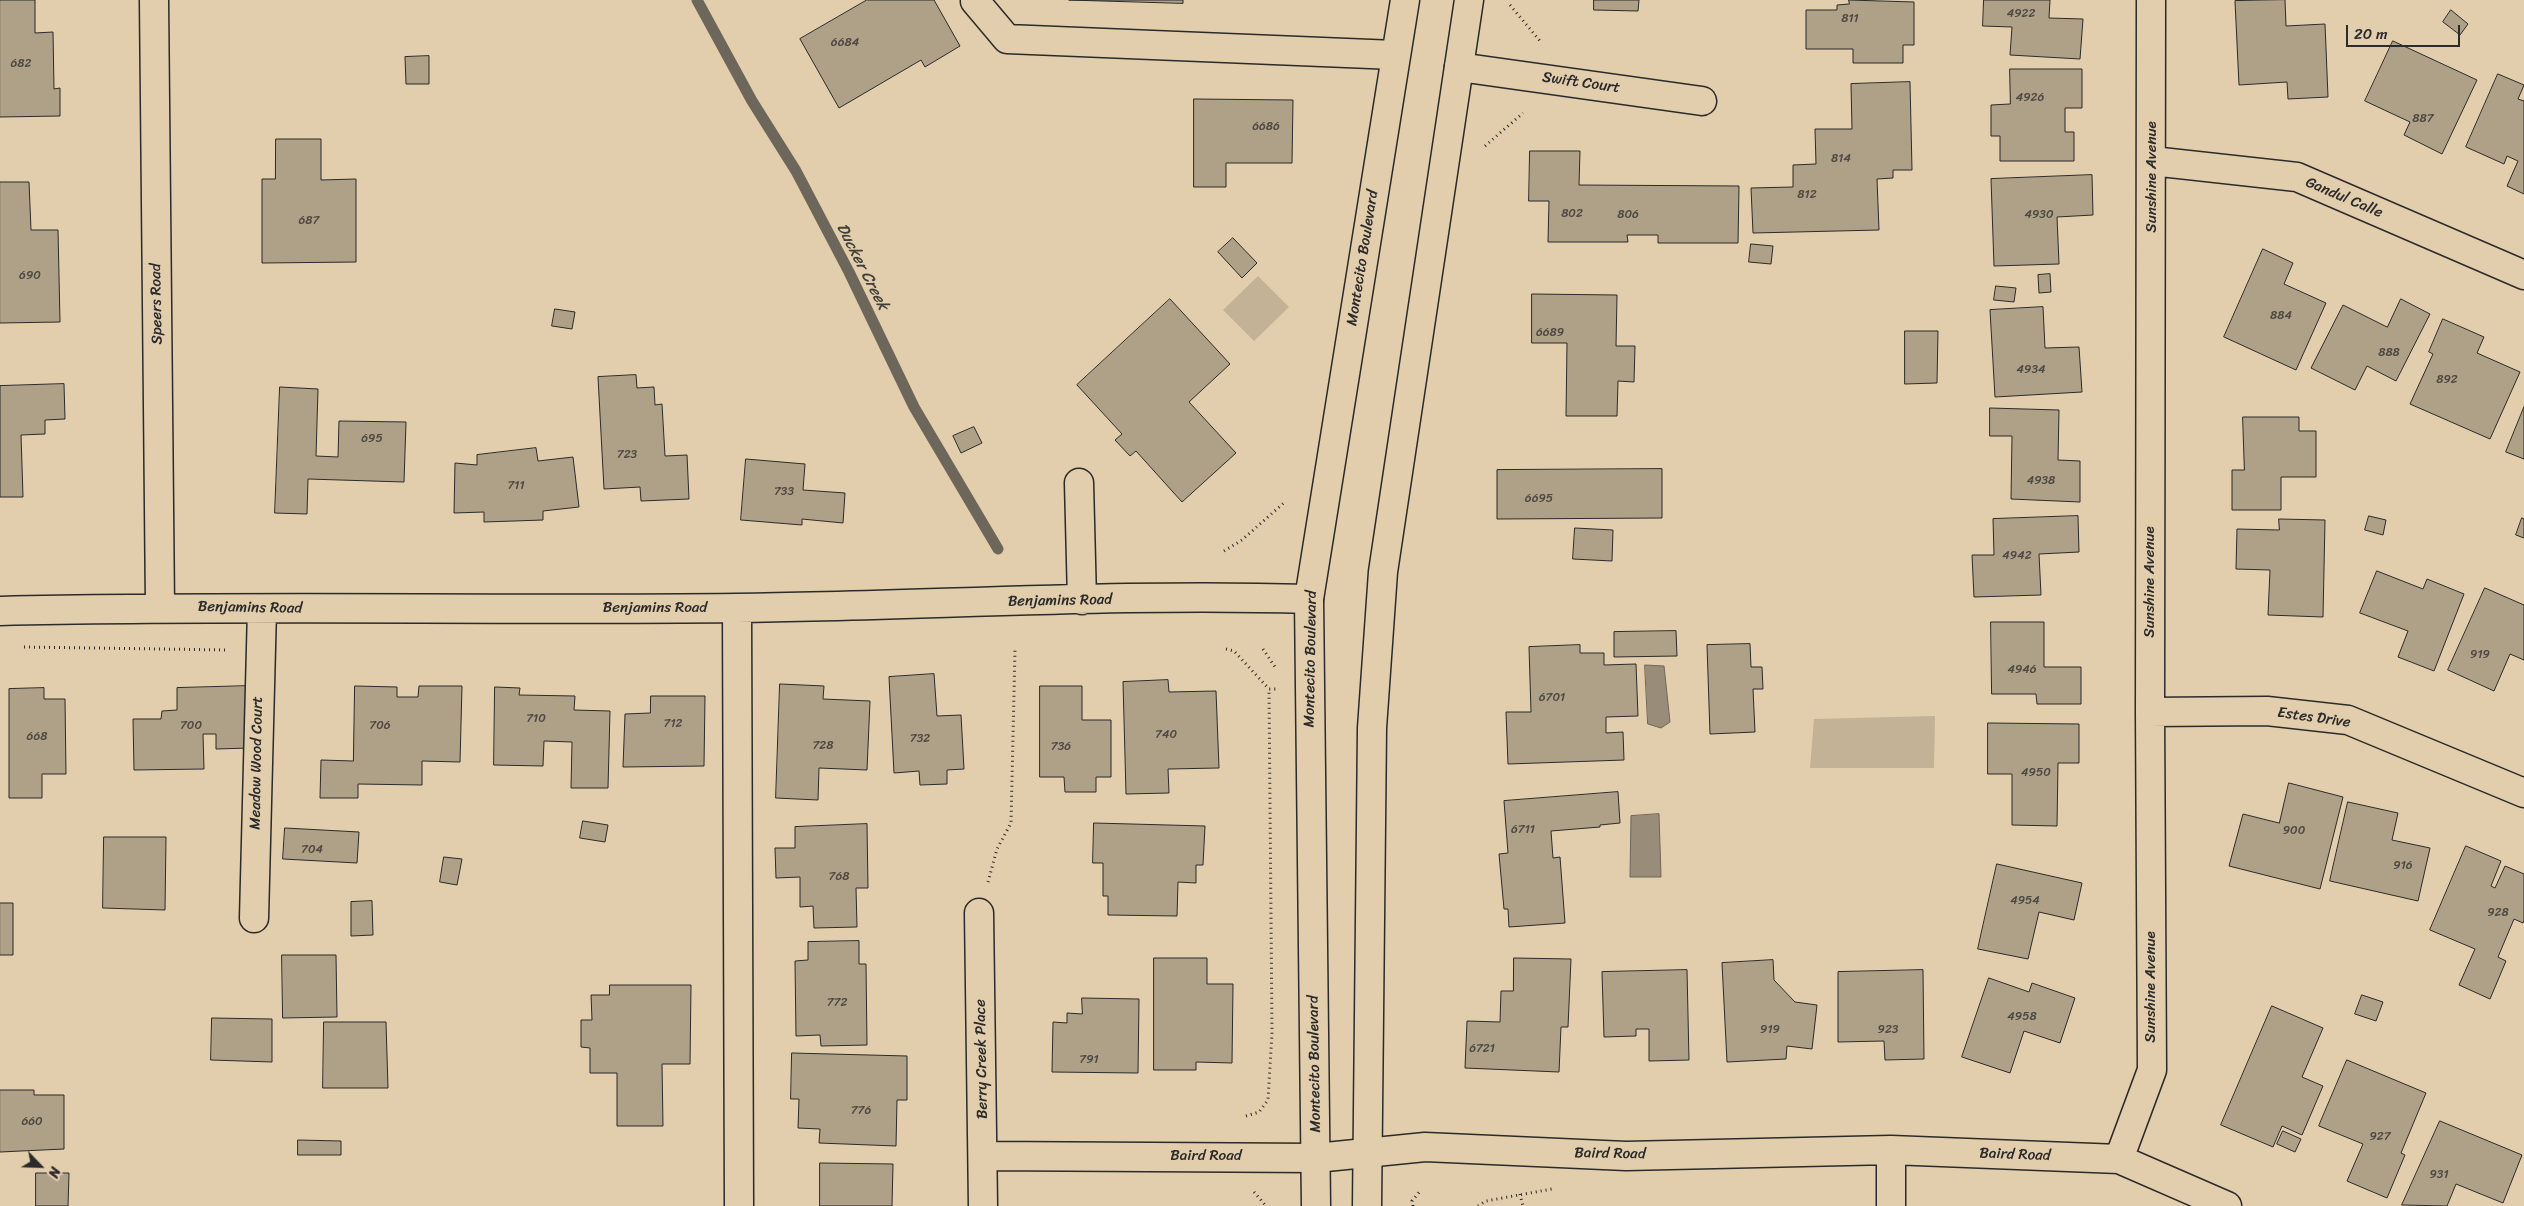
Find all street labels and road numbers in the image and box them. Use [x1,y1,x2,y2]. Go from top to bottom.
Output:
street label: Swift Court [1541,69,1621,97]
street label: Sunshine Avenue [2143,121,2161,233]
street label: Gandul Calle [2303,174,2385,222]
street label: Montecito Boulevard [1343,189,1383,327]
street label: Speers Road [147,263,167,345]
street label: Sunshine Avenue [2141,526,2159,638]
street label: Montecito Boulevard [1301,590,1321,728]
street label: Benjamins Road [1008,591,1112,611]
street label: Benjamins Road [198,598,302,618]
street label: Benjamins Road [603,599,707,617]
street label: Meadow Wood Court [247,696,267,830]
street label: Estes Drive [2276,704,2352,732]
street label: Sunshine Avenue [2142,931,2160,1043]
street label: Montecito Boulevard [1305,995,1325,1133]
street label: Berry Creek Place [972,999,992,1119]
street label: Baird Road [1574,1144,1646,1164]
street label: Baird Road [1979,1145,2051,1165]
street label: Baird Road [1170,1147,1242,1165]

